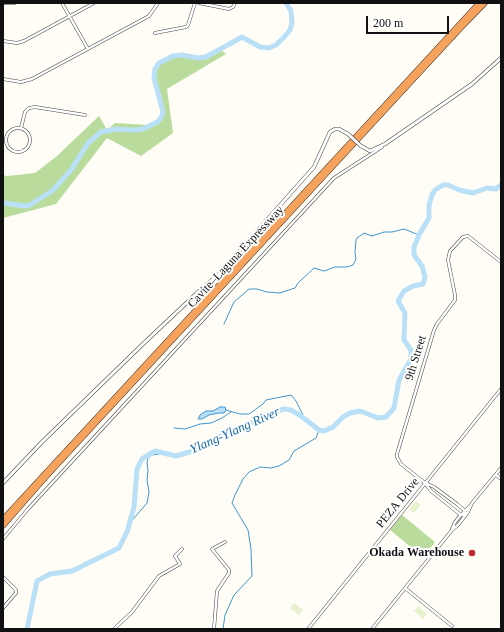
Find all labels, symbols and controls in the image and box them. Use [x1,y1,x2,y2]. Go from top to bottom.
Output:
scale bar [368,8,451,34]
text: 200 m [373,16,403,30]
street label: Cavite–Laguna Expressway [185,203,287,311]
street label: 9th Street [402,334,430,382]
water label: Ylang-Ylang River [188,404,282,458]
street label: PEZA Drive [373,475,423,531]
place label: Okada Warehouse [369,546,464,560]
marker: Okada Warehouse [467,548,477,558]

